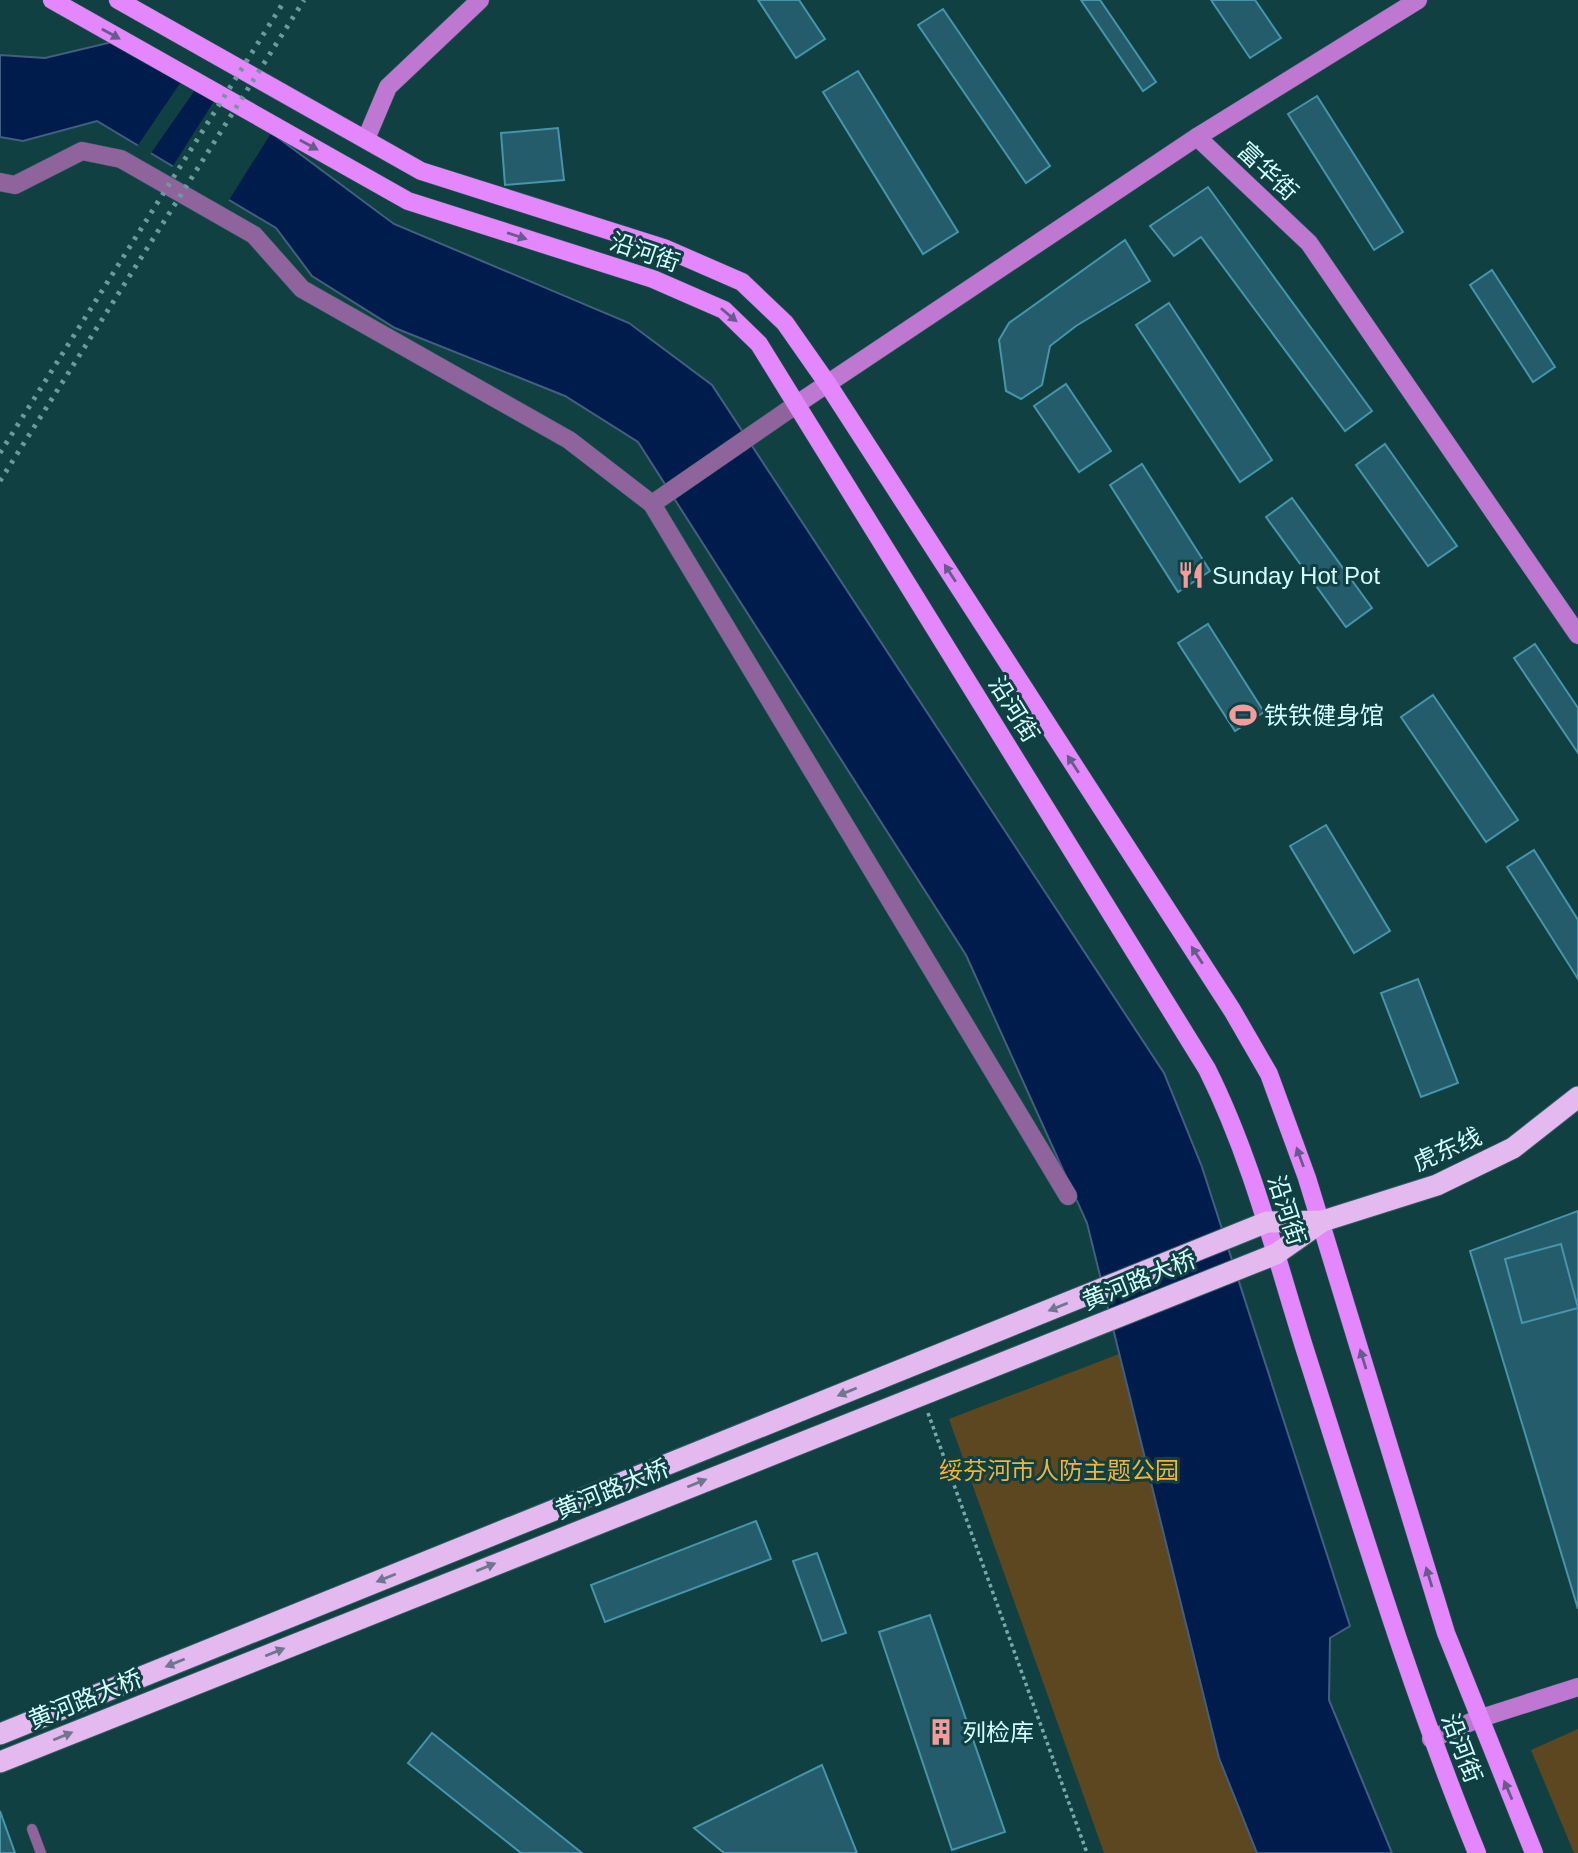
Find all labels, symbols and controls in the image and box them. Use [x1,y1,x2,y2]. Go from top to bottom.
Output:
one-way arrow [102,28,121,40]
street label: 富华街 [1232,137,1304,205]
one-way arrow [300,139,319,151]
street label: 沿河街 [607,228,683,276]
one-way arrow [507,231,528,242]
one-way arrow [720,308,738,323]
restaurant icon: Sunday Hot Pot [1176,560,1206,590]
place label: Sunday Hot Pot [1212,562,1380,589]
one-way arrow [943,564,957,582]
street label: 沿河街 [983,671,1045,747]
sports icon: 铁铁健身馆 [1228,700,1258,730]
place label: 铁铁健身馆 [1264,702,1384,729]
one-way arrow [1067,754,1080,774]
one-way arrow [1190,946,1204,964]
street label: 虎东线 [1409,1122,1485,1176]
one-way arrow [1294,1146,1305,1167]
street label: 沿河街 [1263,1172,1311,1248]
street label: 黄河路大桥 [1078,1245,1200,1315]
one-way arrow [1048,1301,1068,1313]
one-way arrow [1358,1348,1368,1369]
one-way arrow [837,1386,857,1398]
street label: 黄河路大桥 [551,1454,673,1524]
park label: 绥芬河市人防主题公园 [939,1457,1179,1484]
one-way arrow [687,1478,708,1489]
one-way arrow [475,1562,496,1573]
one-way arrow [1423,1566,1434,1587]
one-way arrow [376,1572,396,1584]
one-way arrow [264,1646,285,1657]
one-way arrow [164,1658,185,1669]
street label: 黄河路大桥 [24,1664,146,1734]
street label: 沿河街 [1436,1710,1488,1786]
building icon: 列检库 [926,1717,956,1747]
place label: 列检库 [962,1719,1034,1746]
one-way arrow [53,1731,74,1742]
one-way arrow [1502,1780,1514,1800]

